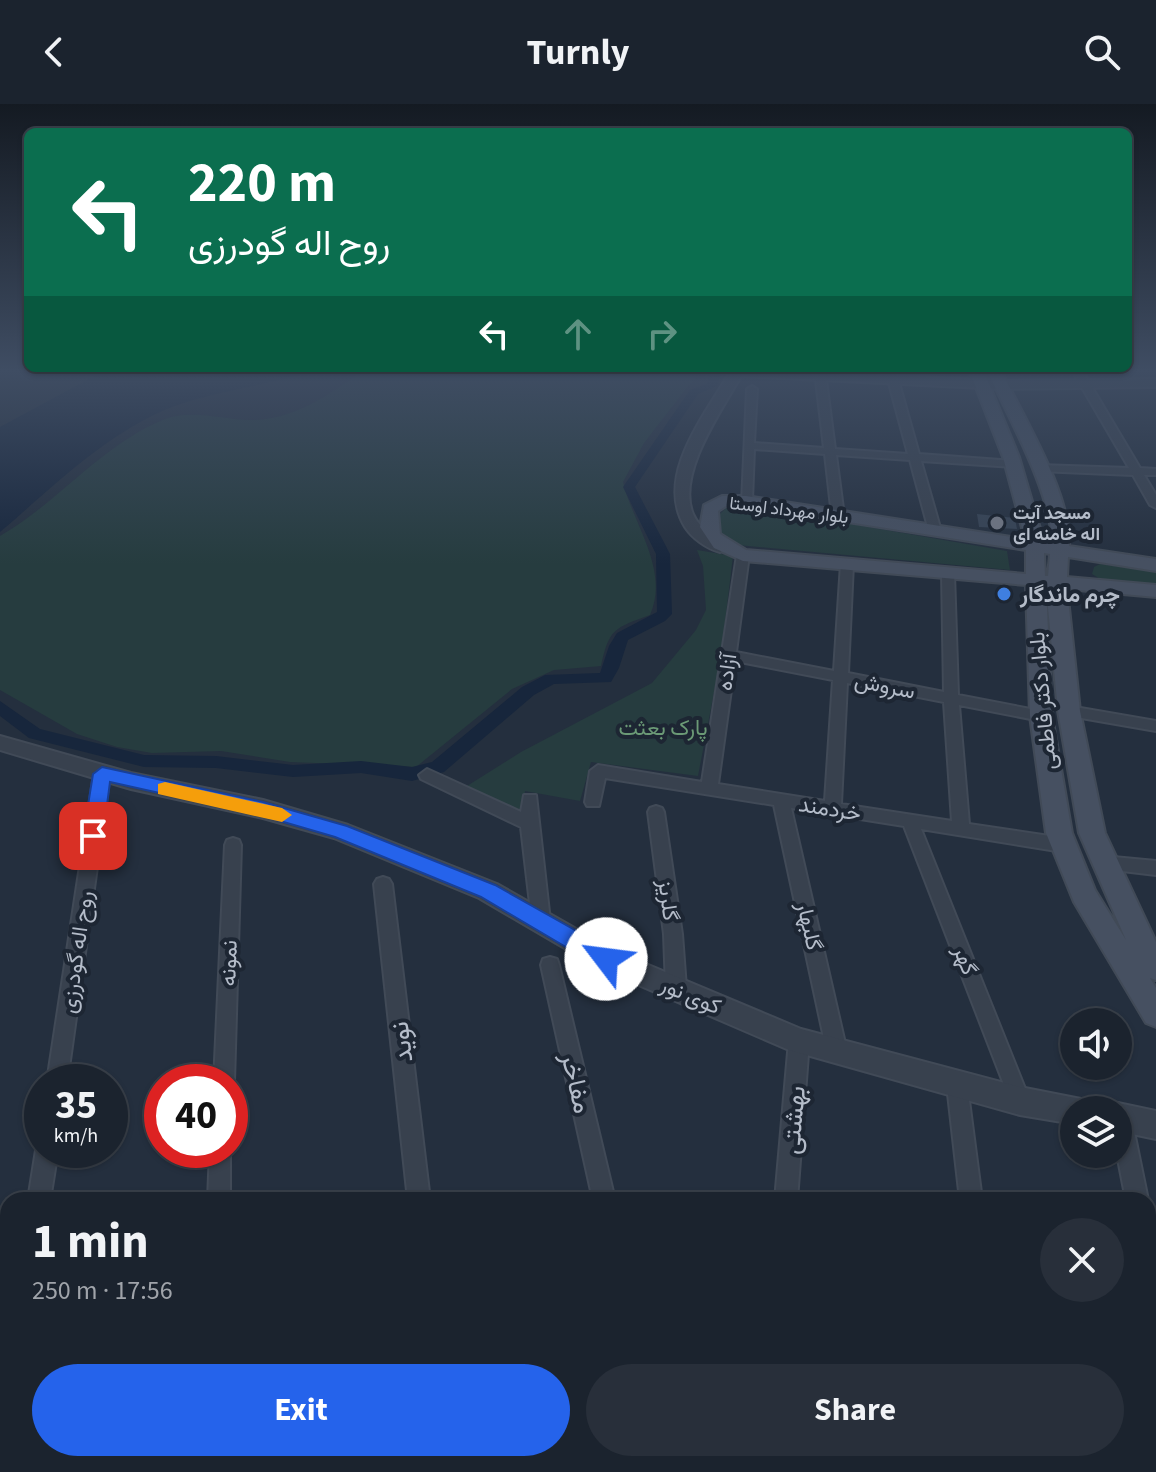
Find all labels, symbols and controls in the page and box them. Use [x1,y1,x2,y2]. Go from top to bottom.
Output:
text: Turnly [527,27,629,78]
icon: back [32,30,76,74]
icon: search [1080,30,1124,74]
text: 220 m [188,144,336,223]
icon: left [56,160,160,264]
text: روح اله گودرزی [188,218,390,269]
icon: left [472,312,516,356]
icon: ahead [556,312,600,356]
icon: right [640,312,684,356]
street label: بلوار مهرداد اوستا [728,491,850,530]
place label: مسجد آیت اله خامنه ای [1013,501,1100,547]
marker: مسجد آیت اله خامنه ای [988,514,1006,532]
place label: چرم ماندگار [1019,579,1120,611]
marker: چرم ماندگار [995,585,1013,603]
street label: بلوار دکتر فاطمی [1021,631,1065,771]
street label: آزاده [709,650,746,693]
street label: سروش [852,664,918,708]
park label: پارک بعثت [618,712,708,744]
street label: خردمند [796,788,863,830]
pin [59,802,127,870]
icon: arrive [71,814,115,858]
street label: گلریز [649,876,687,923]
street label: روح اله گودرزی [53,889,101,1016]
street label: گلبهار [788,898,830,954]
position arrow [564,917,648,1001]
street label: نمونه [212,939,246,987]
street label: گهر [945,940,985,980]
street label: کوی نور [654,968,726,1023]
map controls [1060,1008,1132,1168]
button: sound [1060,1008,1132,1080]
street label: نوید [381,1019,422,1064]
street label: مفاخر [551,1048,601,1117]
speed limit sign: 40 [144,1064,248,1168]
text: 35 [55,1077,97,1134]
street label: بهشتی [772,1084,815,1156]
button: layers [1060,1096,1132,1168]
text: km/h [54,1122,98,1150]
text: 1 min [32,1208,149,1276]
button: close [1040,1218,1124,1302]
text: 250 m · 17:56 [32,1272,173,1309]
button: Exit [32,1364,570,1456]
button: Share [586,1364,1124,1456]

